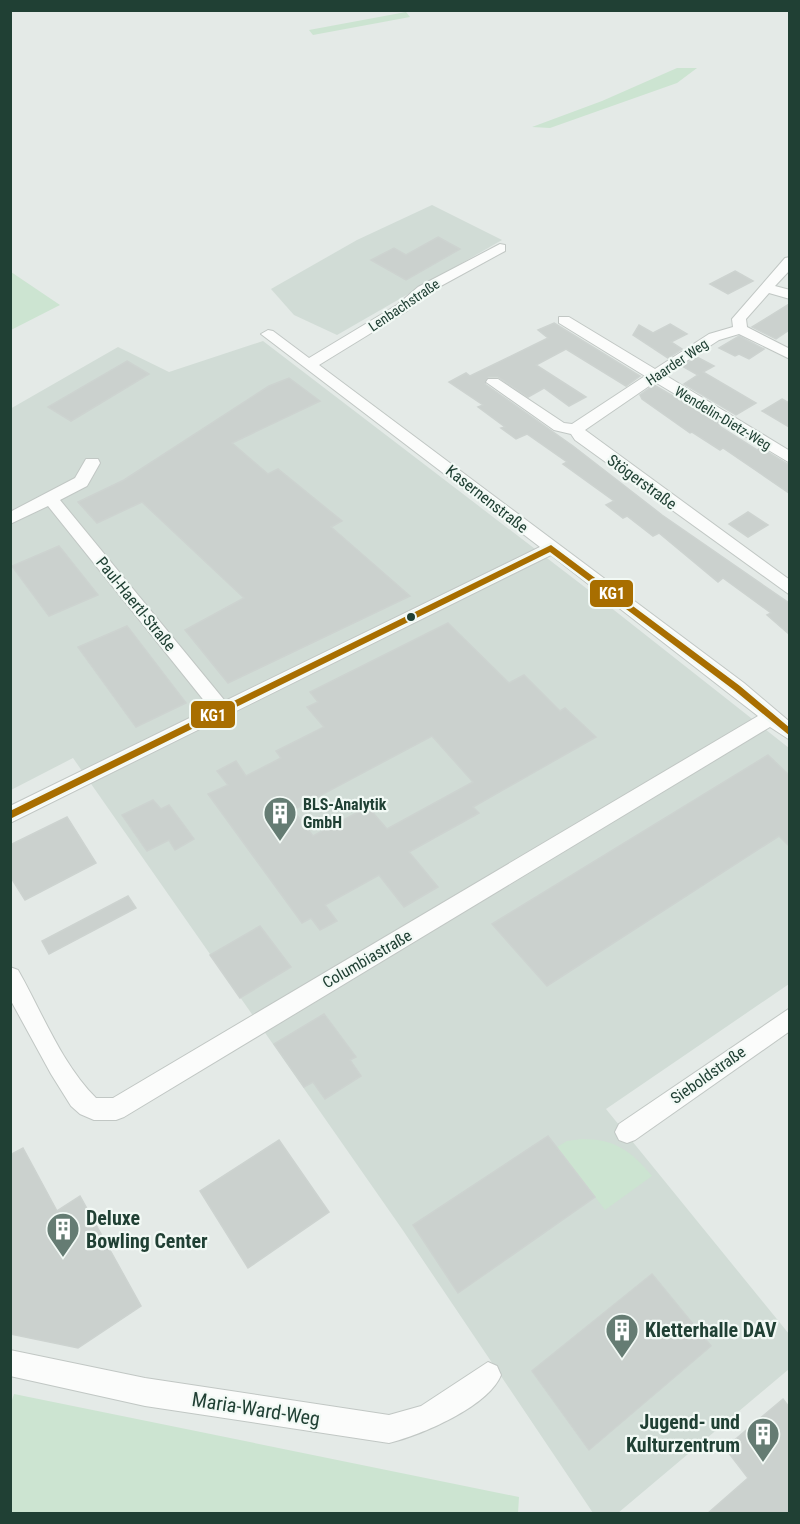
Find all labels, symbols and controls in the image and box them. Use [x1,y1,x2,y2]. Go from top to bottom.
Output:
street label: Lenbachstraße [366,275,443,335]
street label: Haarder Weg [643,335,711,389]
street label: Wendelin-Dietz-Weg [672,383,774,453]
street label: Stögerstraße [604,450,680,514]
street label: Kasernenstraße [442,461,532,537]
street label: Paul-Haertl-Straße [92,553,180,655]
line badge: KG1 [589,579,634,608]
text: KG1 [599,584,625,603]
unlabelled marker [405,611,417,623]
line badge: KG1 [190,700,236,729]
text: KG1 [200,706,226,725]
building icon: BLS-Analytik GmbH [262,795,298,842]
place label: BLS-Analytik GmbH [303,795,387,832]
street label: Columbiastraße [319,926,415,992]
street label: Sieboldstraße [667,1042,749,1108]
place label: Deluxe Bowling Center [86,1206,208,1253]
building icon: Deluxe Bowling Center [45,1211,81,1258]
building icon: Kletterhalle DAV [604,1312,640,1359]
place label: Kletterhalle DAV [645,1318,777,1342]
street label: Maria-Ward-Weg [190,1387,322,1431]
place label: Jugend- und Kulturzentrum [626,1410,740,1457]
building icon: Jugend- und Kulturzentrum [745,1416,781,1463]

